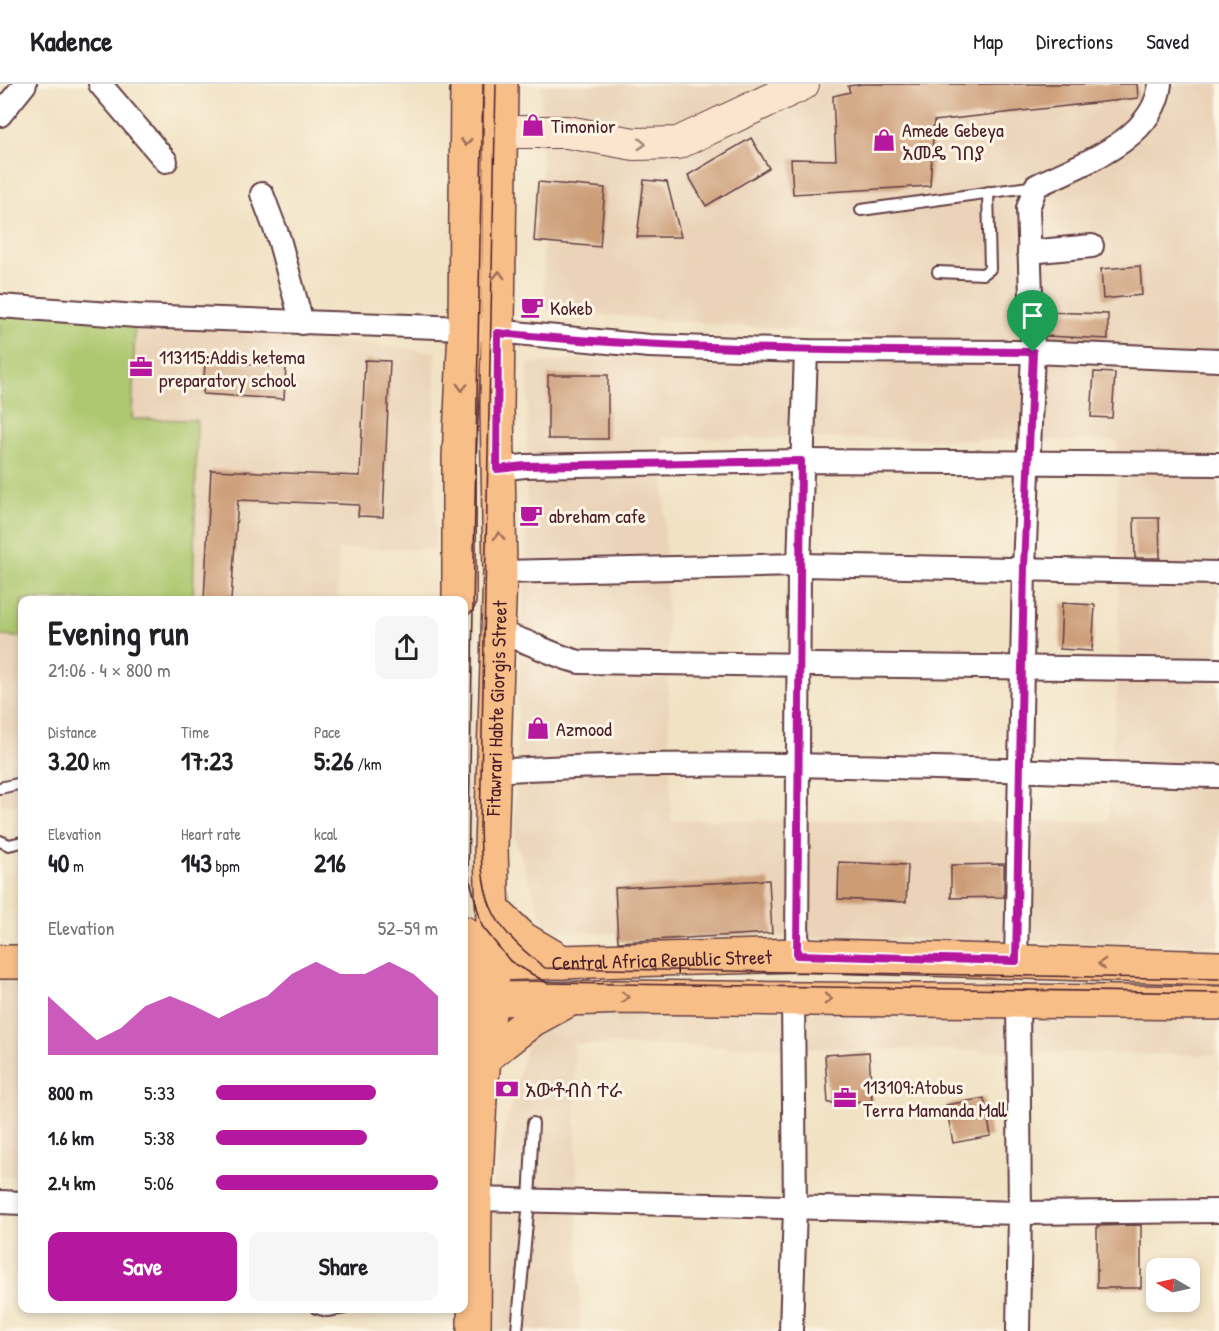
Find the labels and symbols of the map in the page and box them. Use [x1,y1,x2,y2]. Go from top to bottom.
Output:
shop icon: Timonior [520,112,546,138]
place label: Timonior [551,112,616,139]
place label: Amede Gebeya አመዴ ገበያ [902,116,1004,166]
shop icon: Amede Gebeya አመዴ ገበያ [871,127,897,153]
one-way arrow [459,138,472,147]
one-way arrow [637,138,646,151]
one-way arrow [492,270,505,279]
pin [1007,290,1058,352]
cafe icon: Kokeb [519,294,545,320]
place label: Kokeb [550,294,593,321]
place label: 113115:Addis ketema preparatory school [159,343,305,393]
office icon: 113115:Addis ketema preparatory school [128,354,154,380]
one-way arrow [456,382,468,391]
cafe icon: abreham cafe [518,502,544,528]
place label: abreham cafe [549,502,646,529]
one-way arrow [493,532,505,541]
street label: Fitawrari Habte Giorgis Street [479,599,513,817]
shop icon: Azmood [525,715,551,741]
place label: Azmood [556,715,612,742]
street label: Central Africa Republic Street [551,942,773,976]
one-way arrow [1097,958,1106,970]
one-way arrow [620,991,629,1003]
one-way arrow [823,992,832,1005]
place label: 113109:Atobus Terra Mamanda Mall [863,1073,1007,1123]
bank icon: አውቶብስ ተራ [494,1076,520,1102]
place label: አውቶብስ ተራ [525,1076,622,1103]
office icon: 113109:Atobus Terra Mamanda Mall [832,1085,858,1111]
north arrow [1146,1258,1200,1312]

